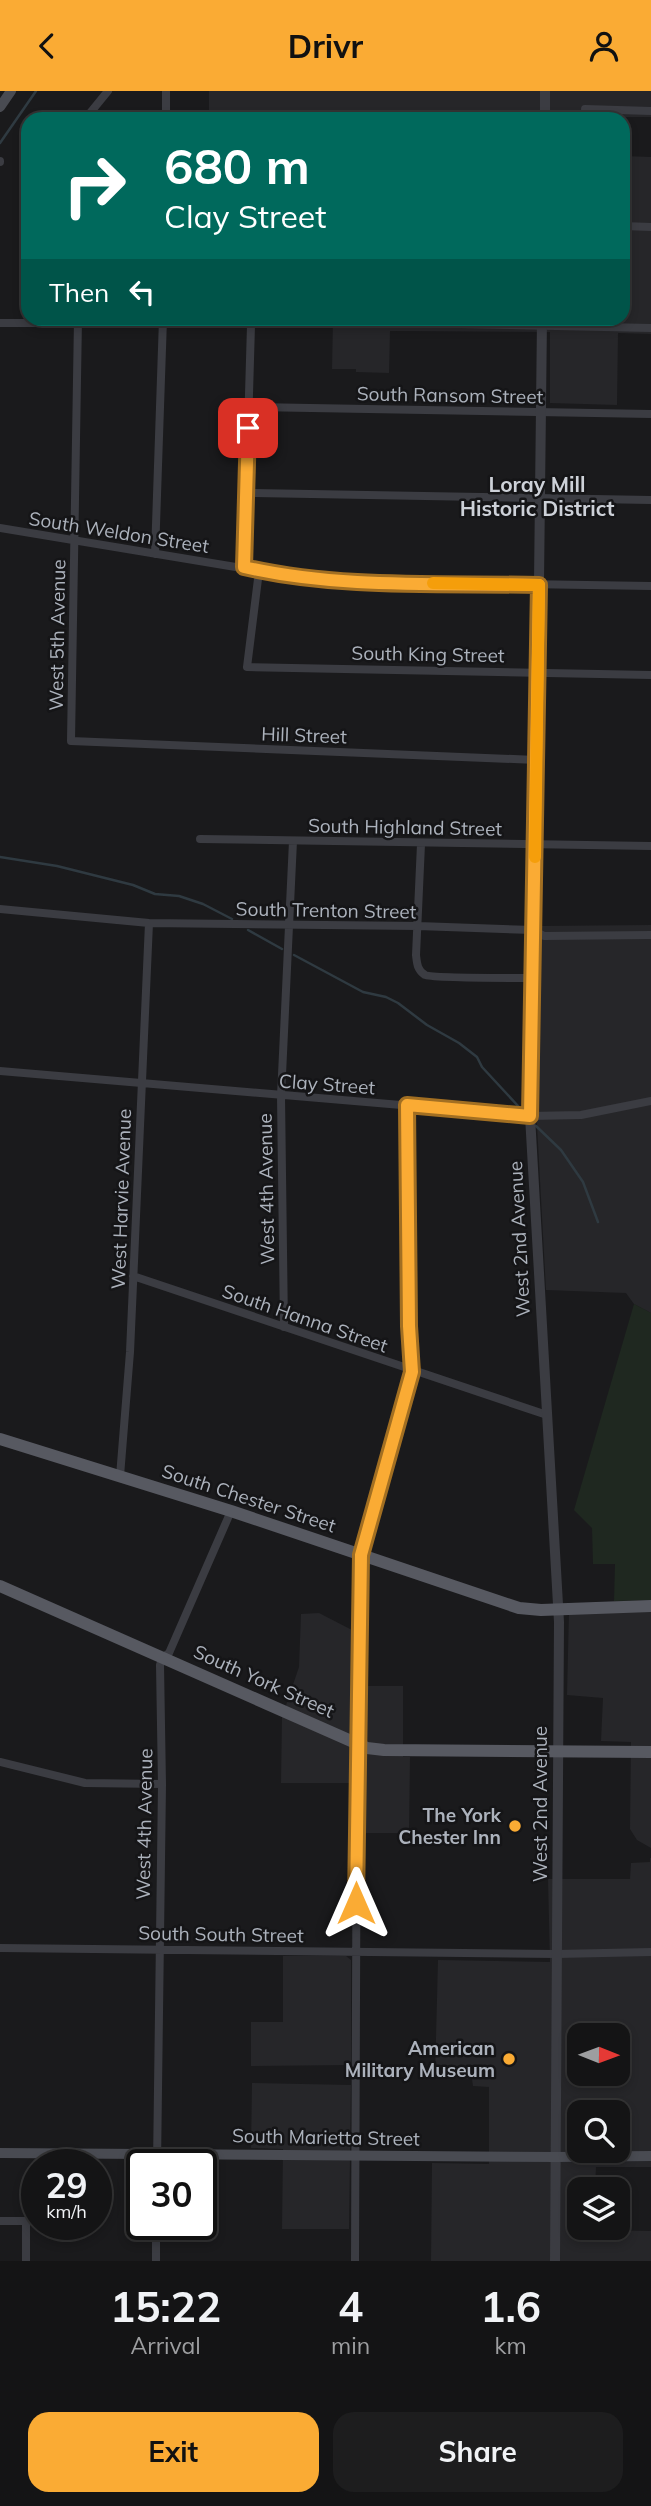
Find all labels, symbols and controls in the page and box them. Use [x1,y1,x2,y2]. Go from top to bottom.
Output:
text: Drivr [288,26,363,66]
icon: back [28,27,66,65]
icon: person [585,27,623,65]
text: 680 m [164,135,310,196]
icon: right [49,140,140,231]
text: Clay Street [164,196,326,236]
icon: left [123,273,161,311]
text: Then [49,276,109,309]
street label: South Ransom Street [357,381,544,409]
pin [218,398,278,458]
icon: arrive [229,409,267,447]
district label: Loray Mill Historic District [460,471,614,521]
street label: South Weldon Street [27,506,211,558]
street label: West 5th Avenue [44,559,70,711]
street label: South King Street [351,641,505,667]
street label: Hill Street [261,722,348,748]
street label: South Highland Street [308,813,503,841]
street label: South Trenton Street [235,896,417,924]
street label: Clay Street [278,1069,376,1099]
street label: West Harvie Avenue [106,1108,136,1290]
street label: West 4th Avenue [253,1113,279,1265]
street label: West 2nd Avenue [503,1160,535,1318]
street label: South Hanna Street [219,1278,391,1358]
street label: South Chester Street [159,1459,339,1538]
street label: South York Street [190,1639,338,1723]
street label: West 2nd Avenue [528,1726,552,1882]
street label: West 4th Avenue [131,1748,157,1900]
place label: The York Chester Inn [398,1803,502,1849]
marker: The York Chester Inn [507,1818,523,1834]
position arrow [319,1866,393,1940]
street label: South South Street [138,1921,304,1947]
north arrow [567,2023,630,2086]
map controls [567,2023,630,2240]
place label: American Military Museum [345,2036,495,2082]
marker: American Military Museum [501,2051,517,2067]
button: search [567,2100,630,2163]
street label: South Marietta Street [232,2123,420,2151]
speed limit sign: 30 [126,2149,217,2240]
text: 29 [45,2163,88,2207]
button: layers [567,2177,630,2240]
text: km/h [46,2200,87,2223]
text: 15:22 [110,2280,221,2333]
text: 4 [338,2280,363,2333]
text: 1.6 [480,2280,541,2333]
text: Arrival [130,2331,201,2360]
text: min [331,2331,370,2360]
text: km [495,2331,527,2360]
button: Exit [28,2412,319,2492]
button: Share [333,2412,623,2492]

